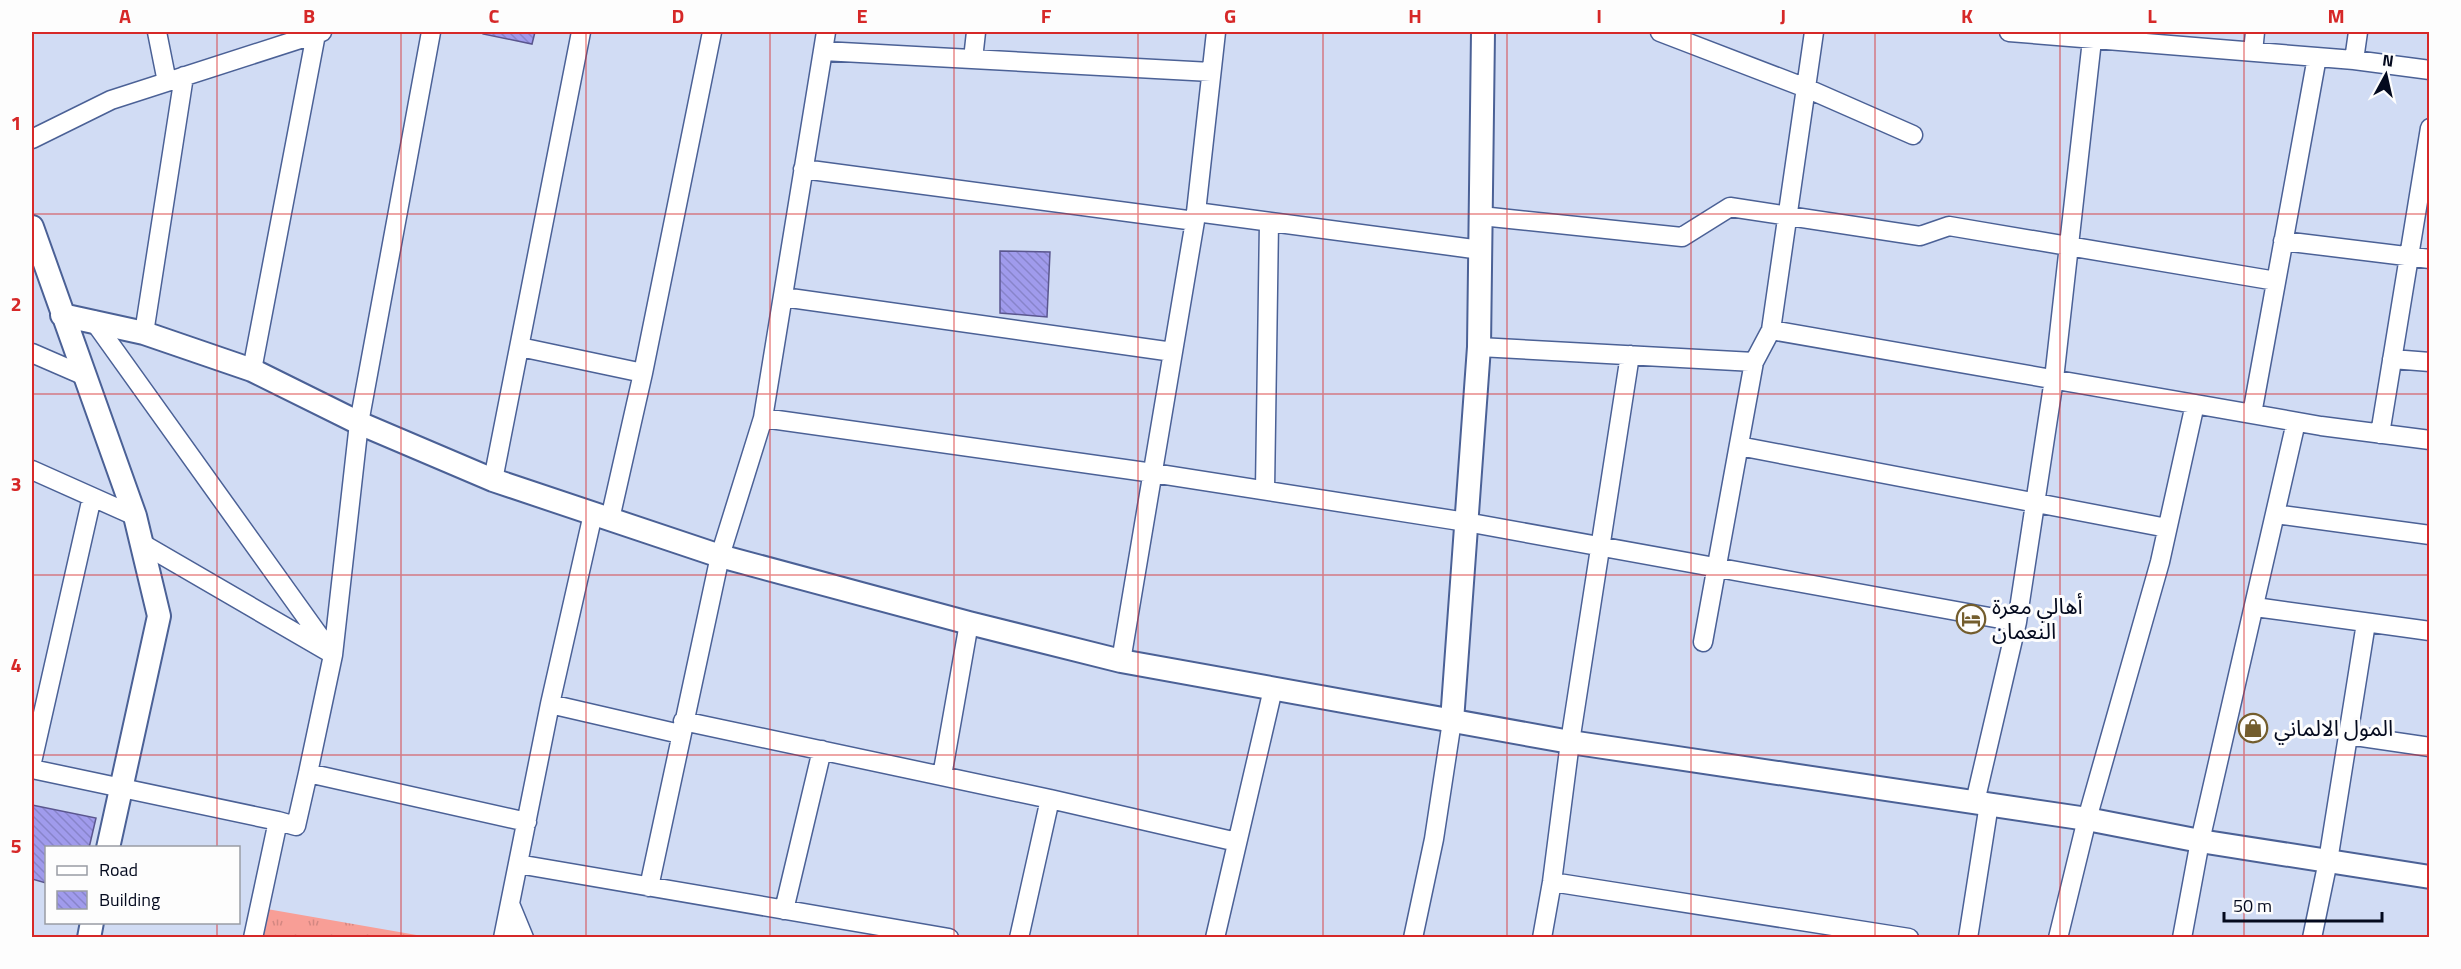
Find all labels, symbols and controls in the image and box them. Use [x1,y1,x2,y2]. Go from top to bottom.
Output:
text: A [119,0,131,31]
text: B [303,0,315,31]
text: C [489,0,500,31]
text: D [672,0,684,31]
text: E [856,0,868,31]
text: F [1041,0,1052,31]
text: G [1224,0,1236,31]
text: H [1408,0,1422,31]
text: I [1596,0,1602,31]
text: J [1780,0,1786,31]
text: K [1961,0,1973,31]
text: L [2147,0,2157,31]
text: M [2327,0,2345,31]
north arrow [2356,45,2416,105]
text: N [2381,47,2395,73]
text: 1 [10,107,22,138]
text: 2 [10,288,22,319]
text: 3 [10,468,22,499]
place label: أهالي معرة النعمان [1992,589,2083,648]
hotel icon: أهالي معرة النعمان [1955,603,1987,635]
text: 4 [10,649,22,680]
place label: المول الالماني [2274,711,2393,745]
shop icon: المول الالماني [2237,712,2269,744]
text: 5 [10,830,22,861]
legend [45,846,240,924]
text: Road [99,856,138,883]
scale bar [2224,885,2382,923]
text: Building [99,886,160,913]
text: 50 m [2233,892,2272,919]

